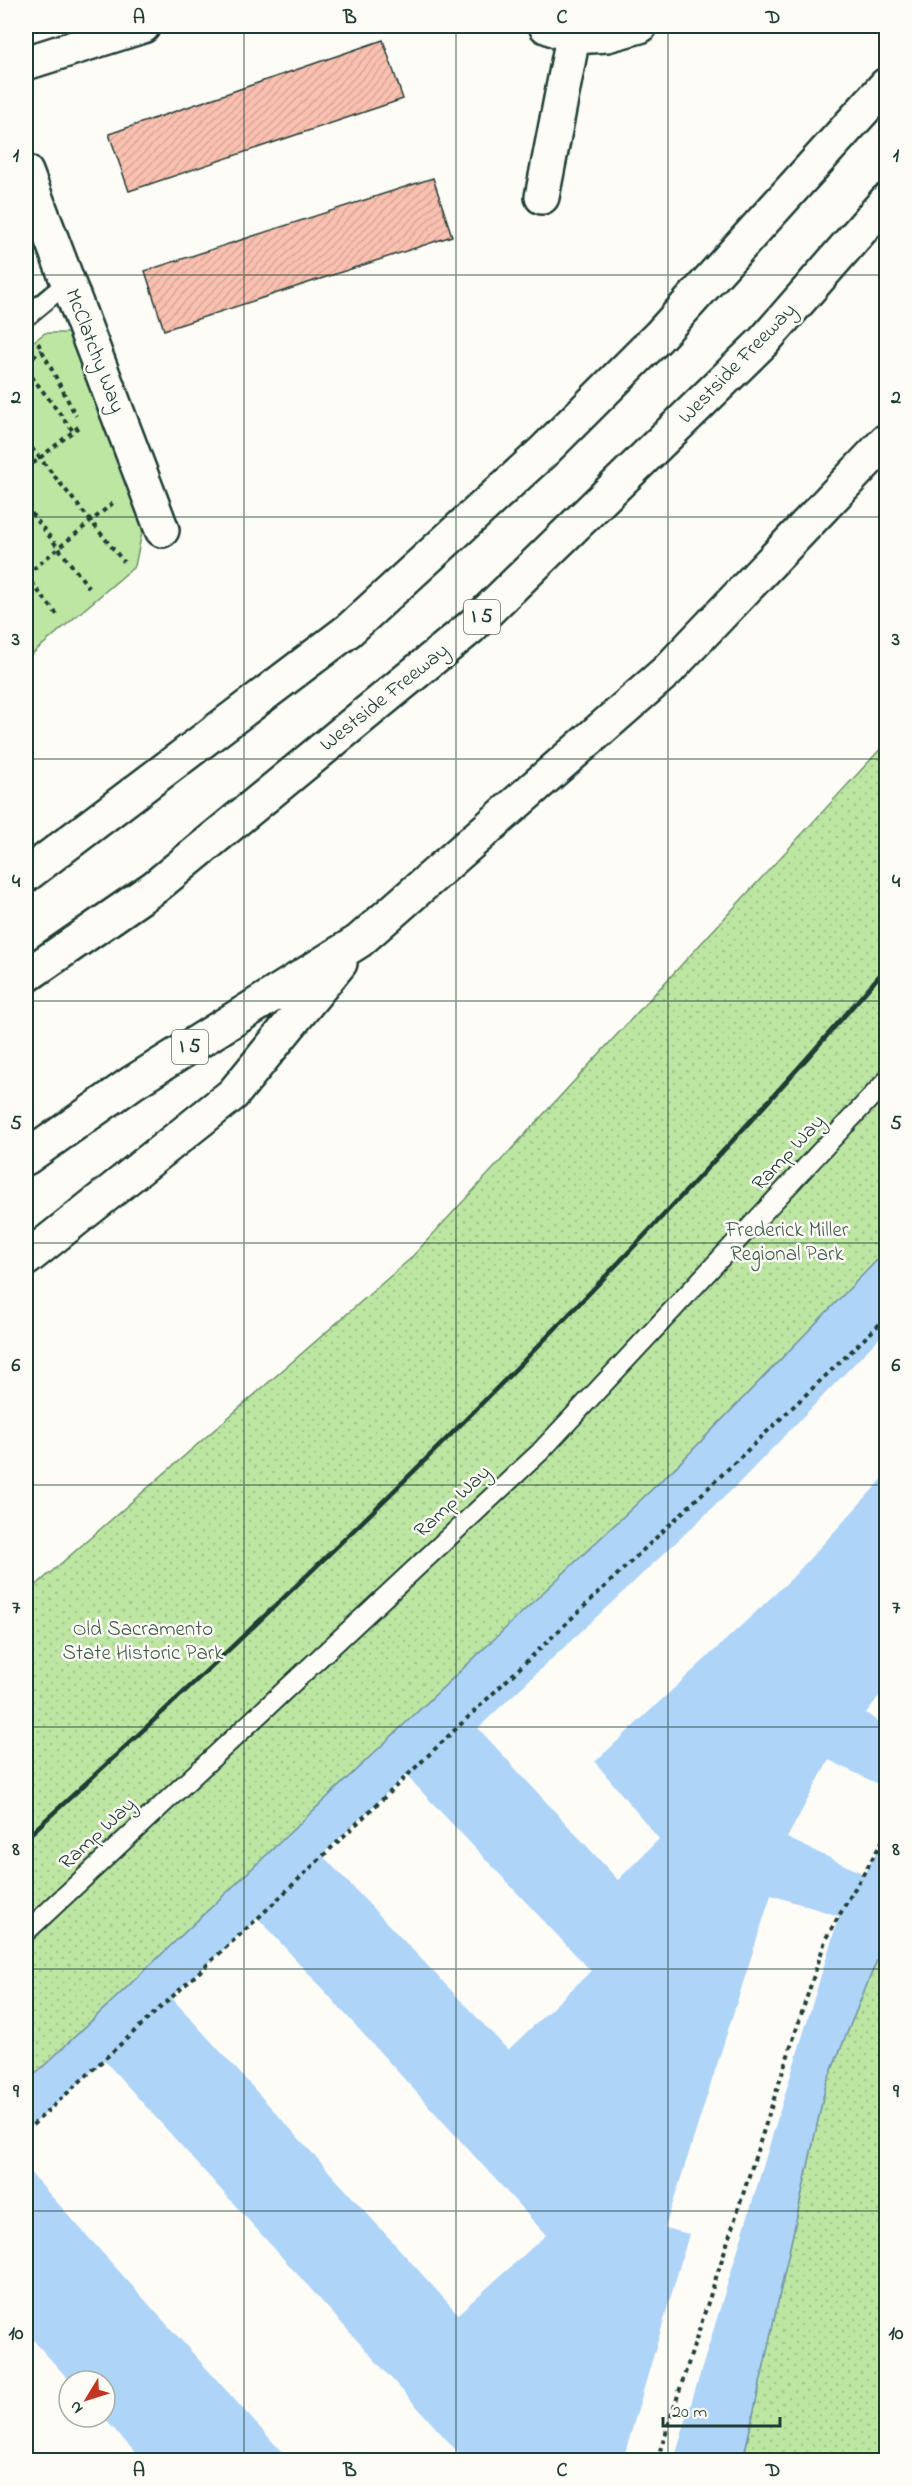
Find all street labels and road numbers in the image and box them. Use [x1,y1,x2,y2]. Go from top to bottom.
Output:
street label: McClatchy Way [55,284,131,418]
street label: Westside Freeway [672,297,805,433]
road number: I 5 [464,600,500,634]
street label: Westside Freeway [314,636,457,761]
road number: I 5 [172,1030,208,1064]
street label: Ramp Way [746,1108,834,1199]
street label: Ramp Way [408,1459,499,1547]
street label: Ramp Way [53,1791,144,1879]

